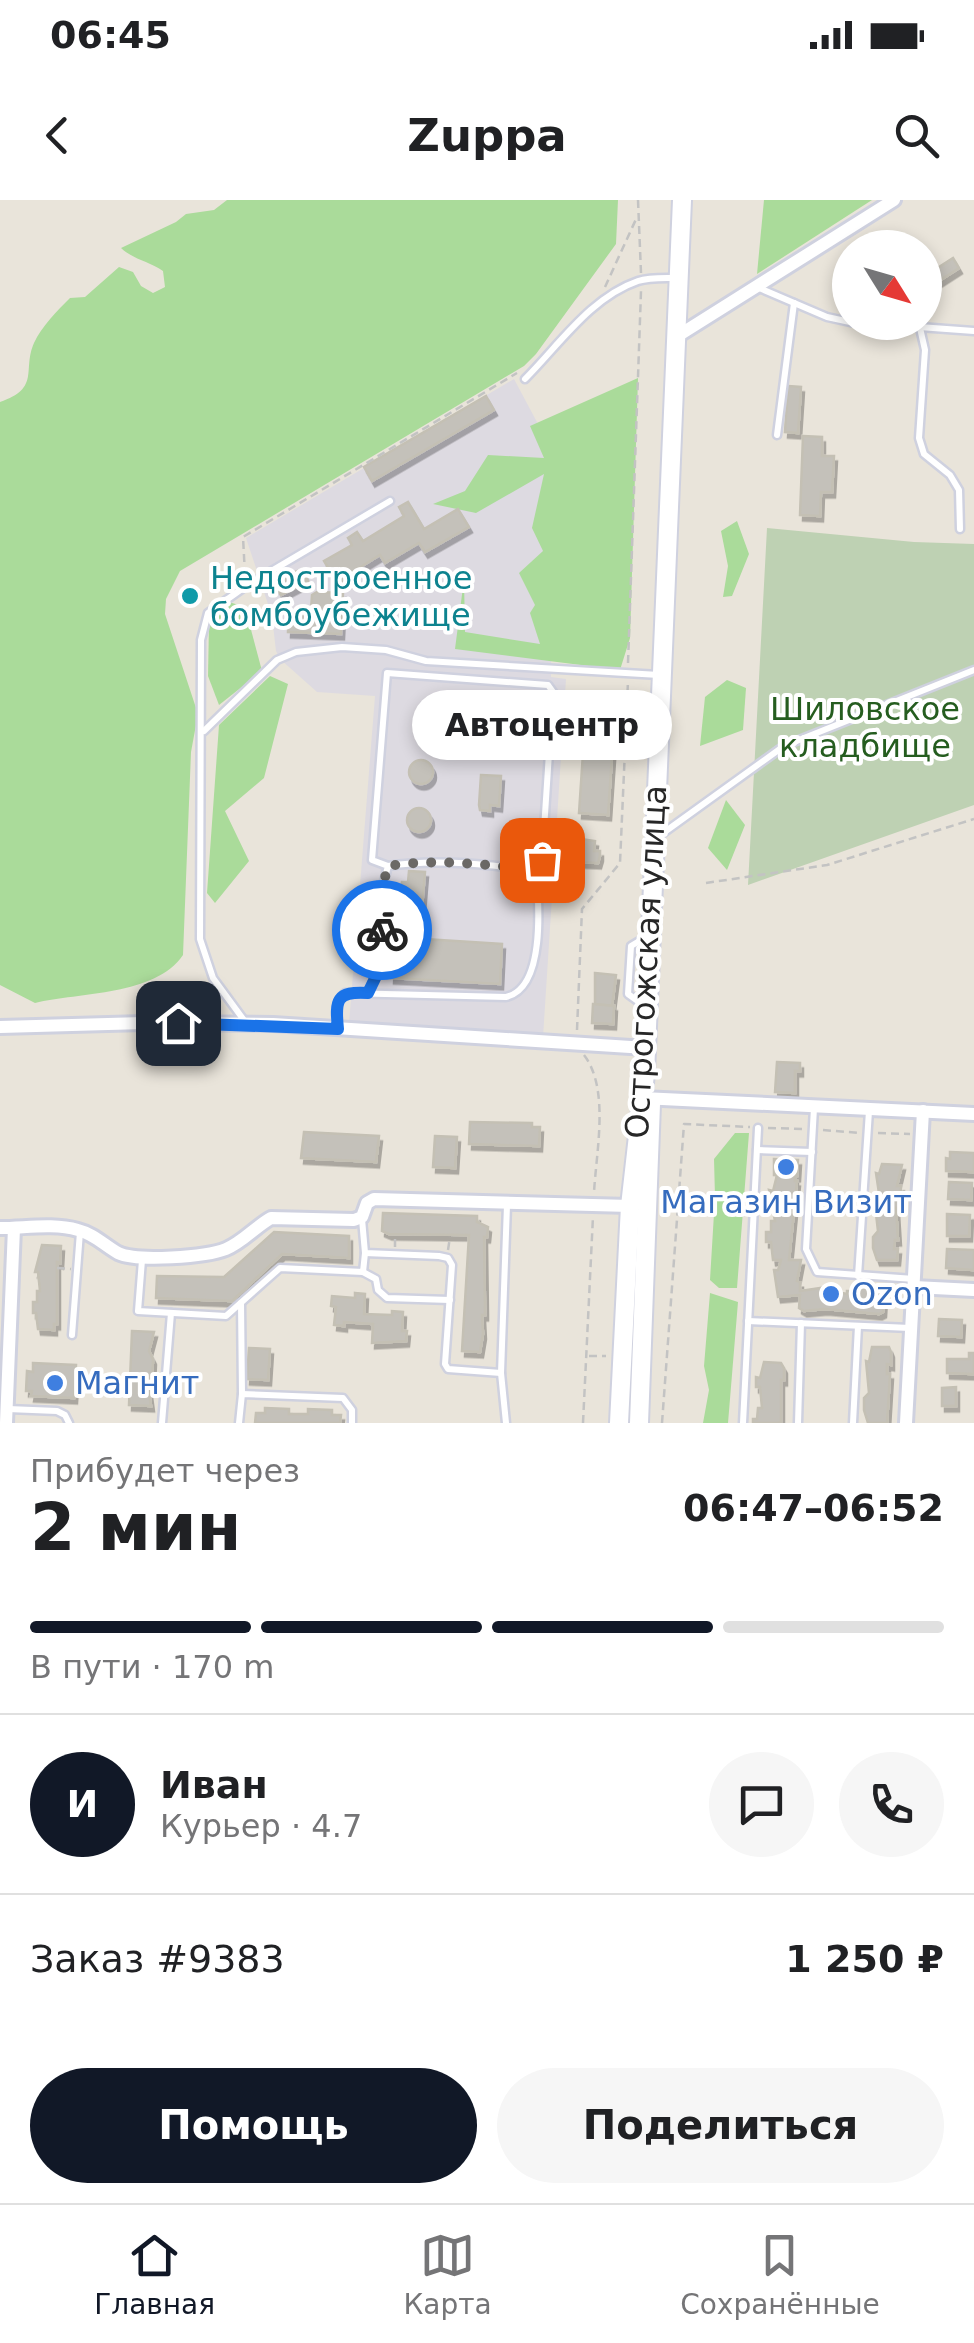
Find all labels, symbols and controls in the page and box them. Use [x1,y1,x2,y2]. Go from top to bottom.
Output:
text: 06:45 [50,13,171,57]
icon: back [30,108,85,163]
icon: search [889,108,944,163]
text: Zuppa [407,109,567,162]
north arrow [832,230,942,340]
map controls [832,230,942,340]
place label: Недостроенное бомбоубежище [210,559,472,634]
marker: Недостроенное бомбоубежище [179,585,201,607]
callout: Автоцентр [412,690,672,760]
park label: Шиловское кладбище [770,690,960,765]
text: Автоцентр [445,706,639,744]
street label: Острогожская улица [618,784,674,1140]
pin [500,818,585,903]
icon: bag [515,833,570,888]
courier [332,880,432,980]
icon: bike [355,903,410,958]
pin [136,981,221,1066]
icon: home [151,996,206,1051]
marker: Магазин Визит [775,1156,797,1178]
place label: Магазин Визит [660,1183,912,1221]
place label: Ozon [851,1275,933,1313]
marker: Ozon [820,1283,842,1305]
place label: Магнит [75,1364,199,1402]
marker: Магнит [44,1372,66,1394]
text: Прибудет через [30,1452,300,1490]
text: 06:47–06:52 [683,1486,944,1530]
text: 2 мин [30,1490,241,1565]
text: В пути · 170 m [30,1648,274,1686]
button: chat [709,1752,814,1857]
button: phone [839,1752,944,1857]
text: Иван [160,1763,268,1807]
text: И [67,1782,98,1826]
text: Курьер · 4.7 [160,1807,362,1845]
text: Заказ #9383 [30,1937,285,1981]
text: 1 250 ₽ [785,1937,944,1981]
button: Помощь [30,2068,477,2183]
button: Поделиться [497,2068,944,2183]
tab: Главная [94,2228,215,2321]
tab: Карта [403,2228,492,2321]
tab: Сохранённые [680,2228,880,2321]

